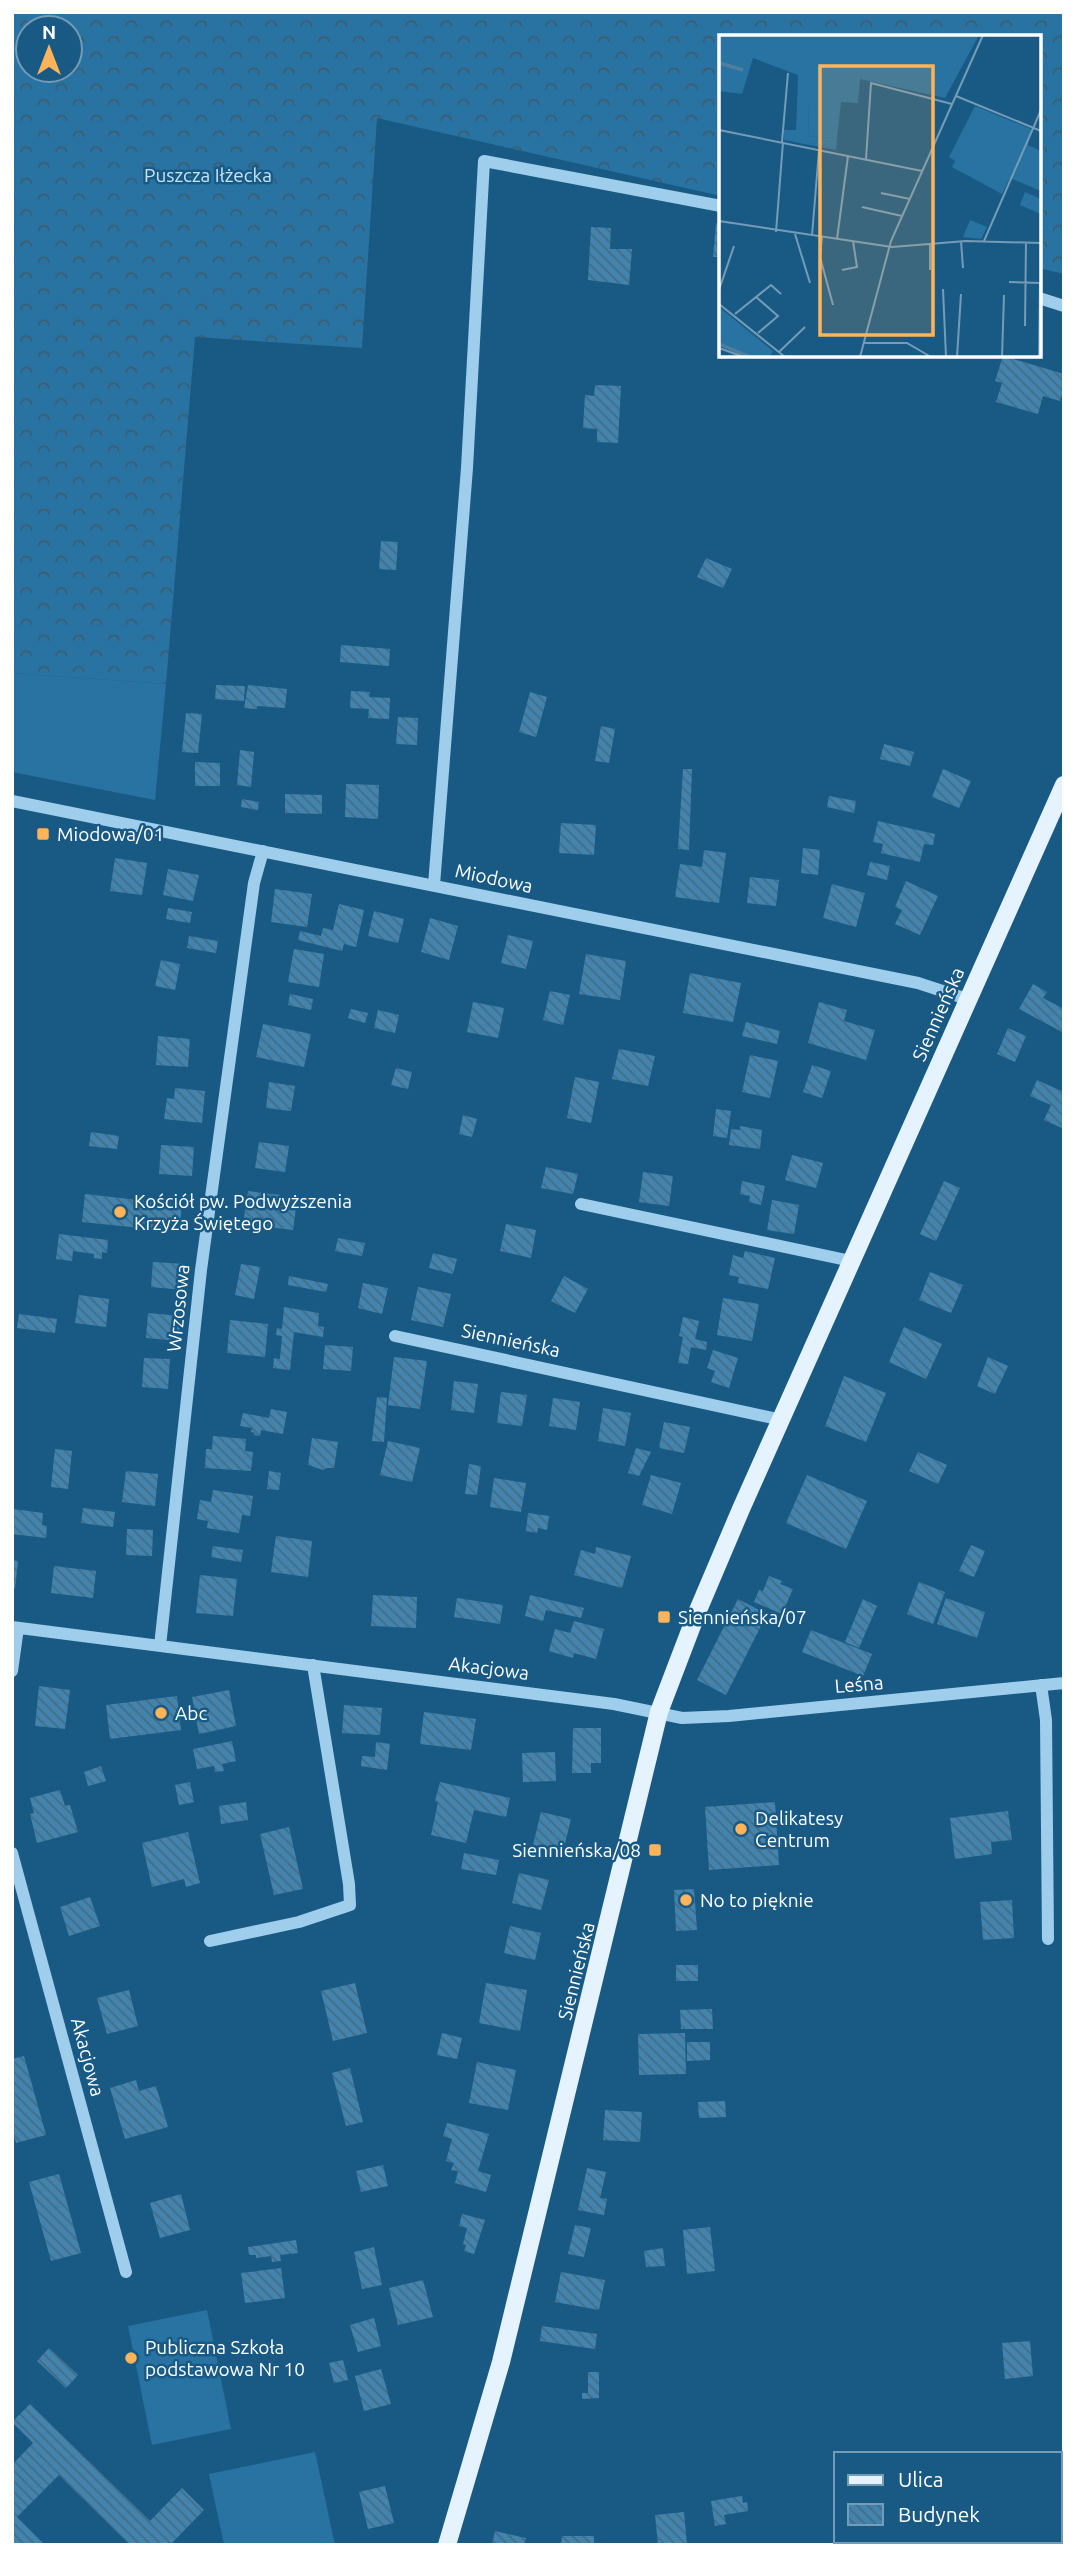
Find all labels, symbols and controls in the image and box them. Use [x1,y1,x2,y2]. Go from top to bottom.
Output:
north arrow [14,14,84,84]
text: N [42,21,56,43]
inset map [719,35,1041,357]
park label: Puszcza Iłżecka [144,164,272,186]
place label: Miodowa/01 [57,823,164,845]
marker: Miodowa/01 [35,826,51,842]
street label: Miodowa [453,859,535,897]
street label: Siennieńska [908,964,968,1064]
place label: Kościół pw. Podwyższenia Krzyża Świętego [134,1190,352,1234]
marker: Kościół pw. Podwyższenia Krzyża Świętego [112,1204,128,1220]
street label: Wrzosowa [162,1263,194,1353]
street label: Siennieńska [460,1319,562,1361]
place label: Siennieńska/07 [678,1606,807,1628]
marker: Siennieńska/07 [656,1609,672,1625]
street label: Akacjowa [448,1652,530,1684]
street label: Leśna [834,1671,884,1697]
place label: Abc [175,1702,207,1724]
marker: Abc [153,1705,169,1721]
place label: Delikatesy Centrum [755,1807,843,1851]
marker: Delikatesy Centrum [733,1821,749,1837]
place label: Siennieńska/08 [512,1839,641,1861]
marker: Siennieńska/08 [647,1842,663,1858]
place label: No to pięknie [700,1889,814,1911]
marker: No to pięknie [678,1892,694,1908]
street label: Siennieńska [553,1920,599,2022]
street label: Akacjowa [67,2015,109,2099]
place label: Publiczna Szkoła podstawowa Nr 10 [145,2336,305,2380]
marker: Publiczna Szkoła podstawowa Nr 10 [123,2350,139,2366]
legend [834,2452,1062,2543]
text: Ulica [898,2467,943,2491]
text: Budynek [898,2502,980,2526]

